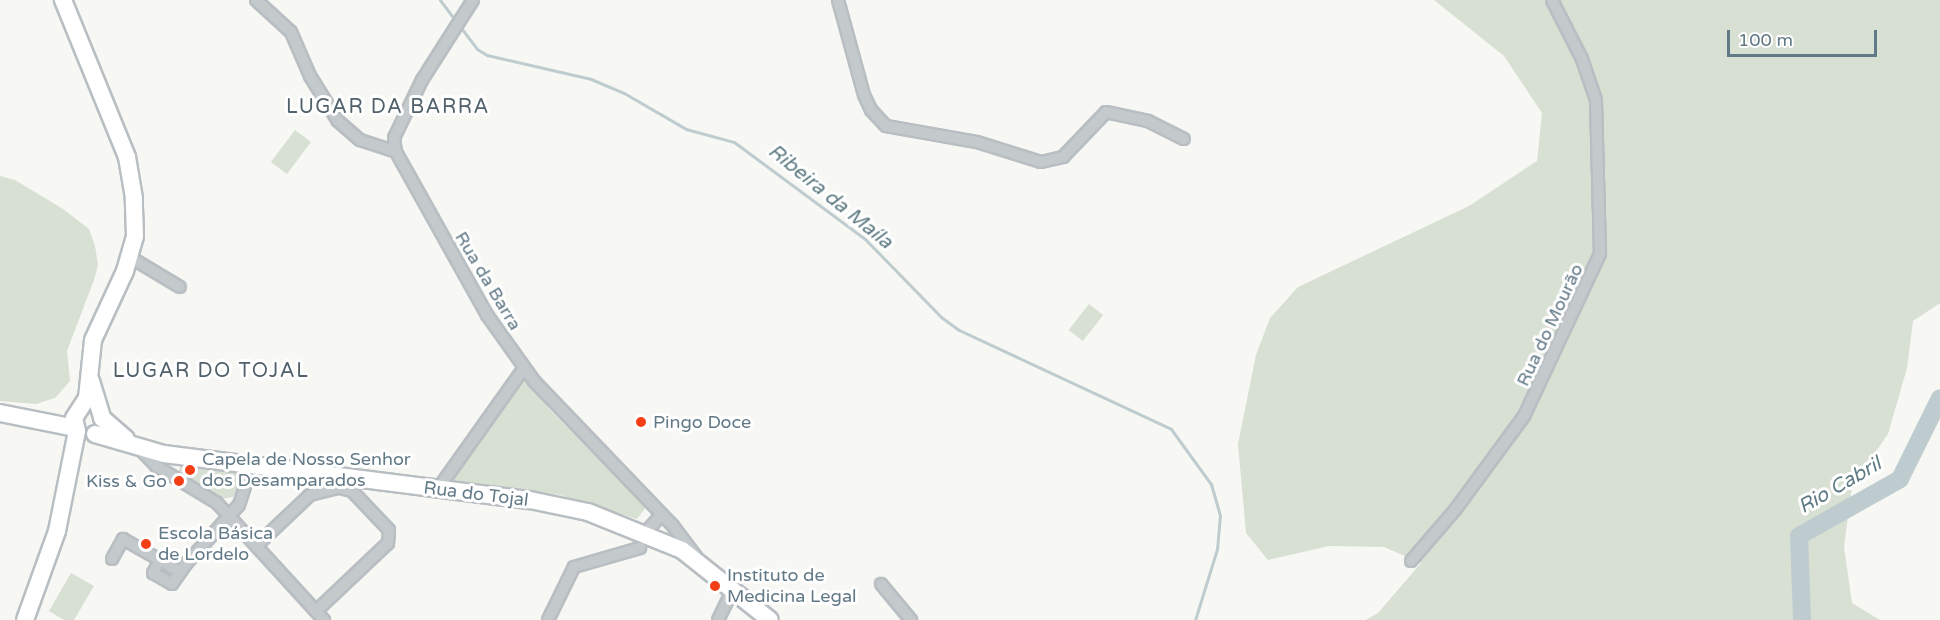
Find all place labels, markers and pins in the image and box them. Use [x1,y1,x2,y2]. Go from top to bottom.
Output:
place label: Pingo Doce [653,411,751,433]
marker: Pingo Doce [634,415,648,429]
place label: Capela de Nosso Senhor dos Desamparados [202,449,411,492]
marker: Capela de Nosso Senhor dos Desamparados [183,463,197,477]
place label: Kiss & Go [86,470,167,492]
marker: Kiss & Go [172,474,186,488]
place label: Escola Básica de Lordelo [158,523,273,566]
marker: Escola Básica de Lordelo [139,537,153,551]
place label: Instituto de Medicina Legal [727,565,857,608]
marker: Instituto de Medicina Legal [708,579,722,593]

